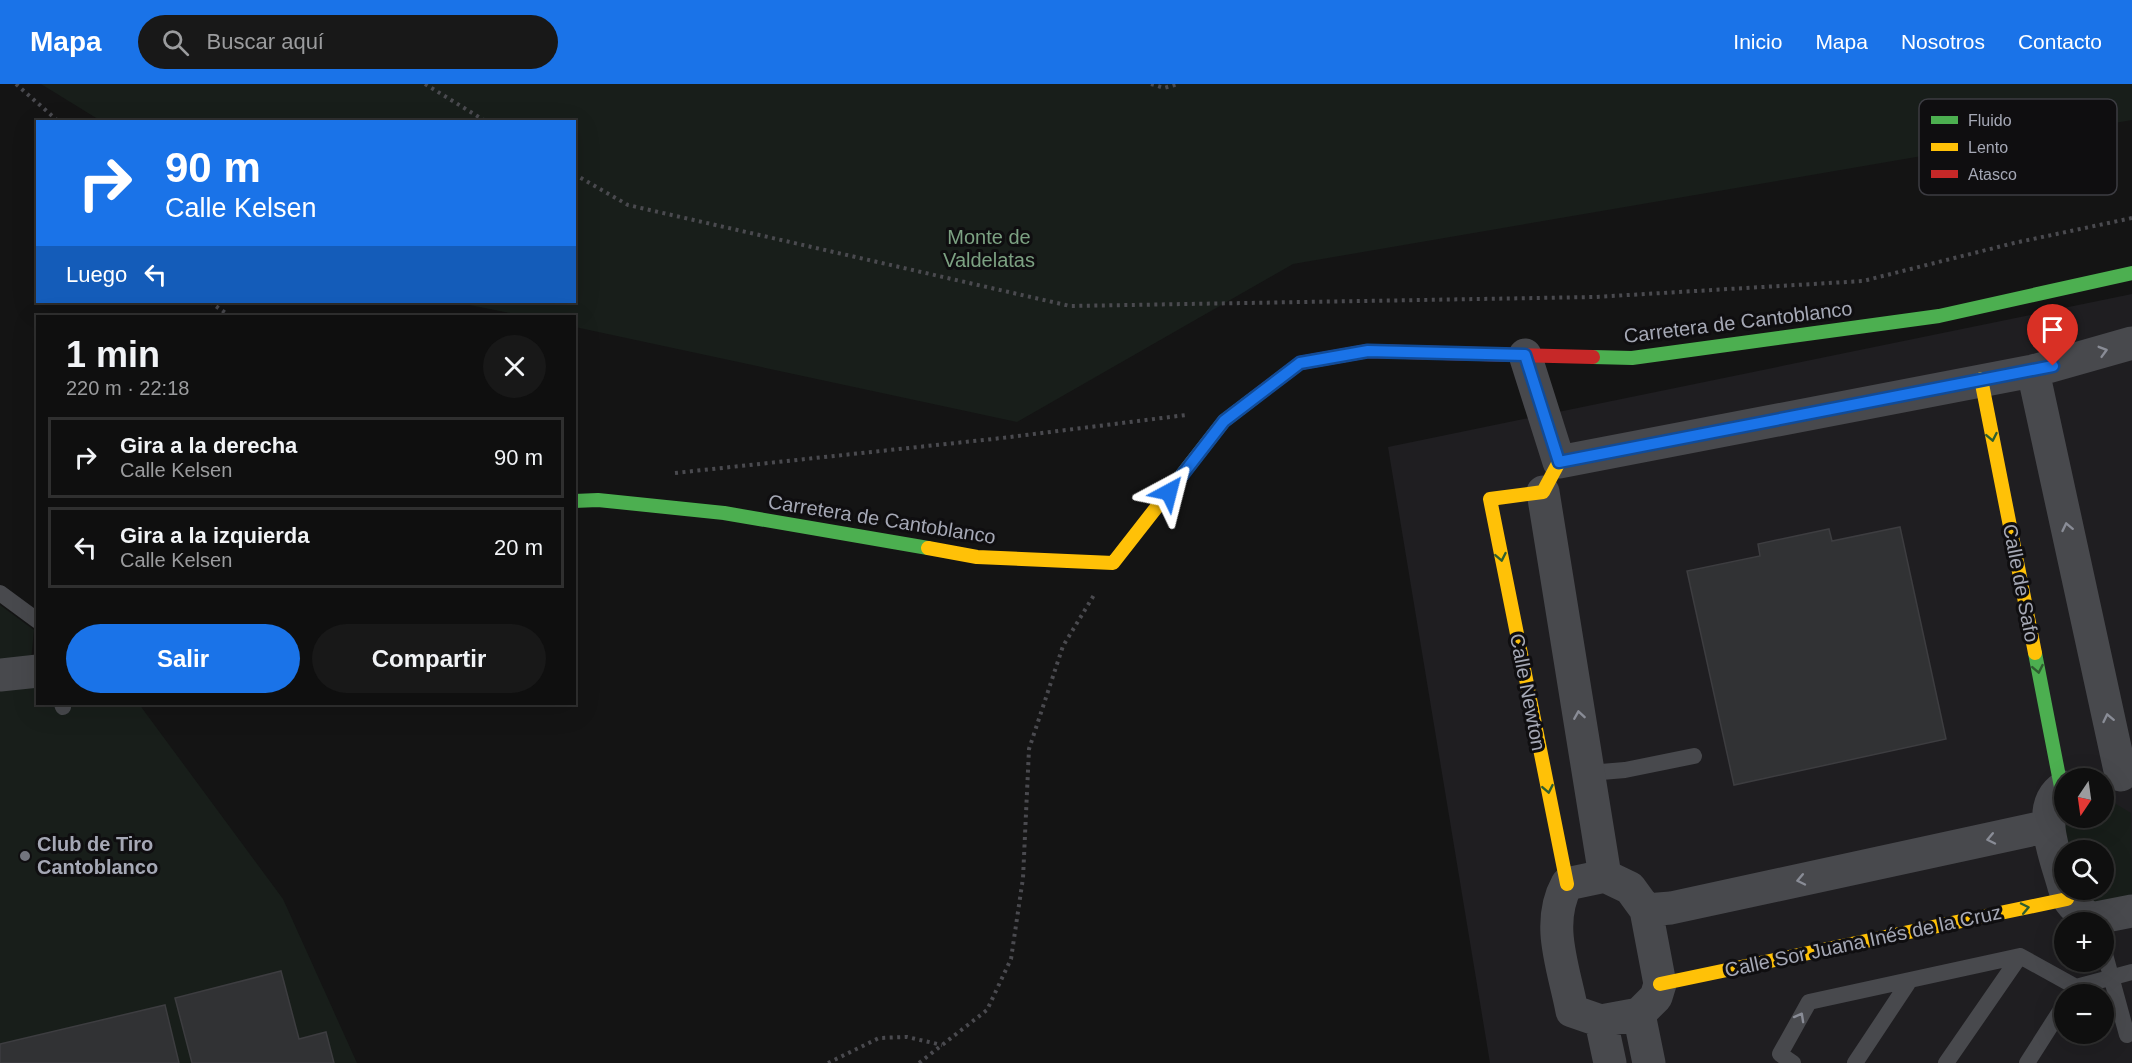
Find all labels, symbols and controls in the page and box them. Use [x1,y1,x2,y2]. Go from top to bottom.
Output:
search box [138,15,558,69]
text: Mapa [30,26,102,57]
icon: search [159,26,192,59]
text: Buscar aquí [207,29,324,54]
text: Inicio [1733,30,1782,53]
text: Mapa [1815,30,1868,53]
text: Nosotros [1901,30,1985,53]
text: Contacto [2018,30,2102,53]
legend [1919,99,2117,195]
text: Fluido [1968,112,2012,129]
text: Lento [1968,139,2008,156]
icon: right [66,144,144,222]
text: 90 m [165,144,261,191]
text: Atasco [1968,166,2017,183]
text: Calle Kelsen [165,193,317,223]
park label: Monte de Valdelatas [943,226,1035,271]
icon: left [139,258,172,291]
text: Luego [66,262,127,287]
street label: Carretera de Cantoblanco [1622,297,1854,347]
pin [2027,304,2078,366]
icon: arrive [2036,313,2069,346]
text: 1 min [66,334,160,375]
button: close [483,335,546,398]
one-way arrow [2097,346,2108,358]
text: 220 m · 22:18 [66,377,189,399]
one-way arrow [1985,431,1998,441]
text: Gira a la derecha [120,433,297,458]
icon: right [69,441,102,474]
text: 90 m [494,445,543,470]
text: Calle Kelsen [120,459,232,481]
position arrow [1137,460,1201,524]
street label: Carretera de Cantoblanco [767,490,997,548]
street label: Calle de Safo [1999,522,2043,644]
one-way arrow [2061,522,2074,532]
text: Gira a la izquierda [120,523,310,548]
icon: left [69,531,102,564]
text: 20 m [494,535,543,560]
text: Calle Kelsen [120,549,232,571]
one-way arrow [1494,551,1507,561]
button: Salir [66,624,300,693]
button: Compartir [312,624,546,693]
street label: Calle Newton [1506,632,1550,752]
one-way arrow [2031,664,2044,674]
one-way arrow [1574,710,1586,720]
one-way arrow [2103,713,2116,723]
north arrow [2054,768,2114,828]
map controls [2054,768,2114,1044]
one-way arrow [1541,784,1554,794]
one-way arrow [1987,832,1997,845]
place label: Club de Tiro Cantoblanco [37,833,158,878]
button: search [2054,840,2114,900]
marker: Club de Tiro Cantoblanco [18,849,32,863]
one-way arrow [1796,873,1806,886]
street label: Calle Sor Juana Inés de la Cruz [1723,901,2003,981]
one-way arrow [2020,902,2030,915]
button: + [2054,912,2114,972]
button: − [2054,984,2114,1044]
one-way arrow [1793,1013,1804,1023]

